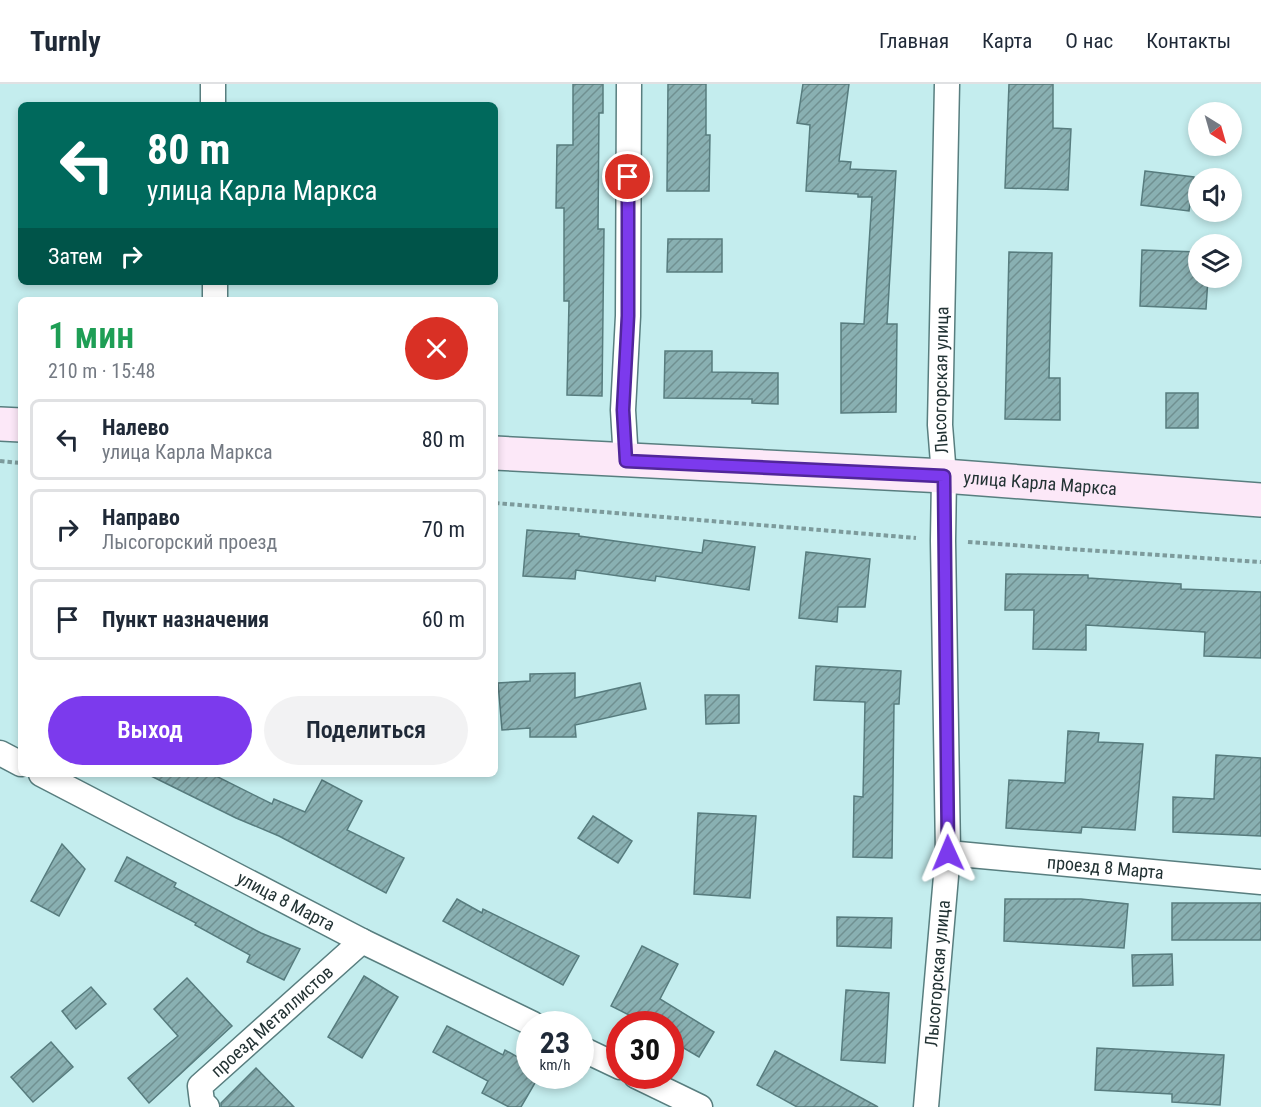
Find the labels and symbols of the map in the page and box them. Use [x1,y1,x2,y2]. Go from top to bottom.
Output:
north arrow [1188,102,1242,156]
pin [602,151,653,202]
street label: Лысогорская улица [929,306,952,455]
street label: улица Карла Маркса [963,467,1118,499]
position arrow [916,821,980,885]
street label: проезд 8 Марта [1046,851,1165,883]
street label: улица 8 Марта [234,867,339,935]
street label: Лысогорская улица [920,899,954,1048]
street label: проезд Металлистов [206,961,337,1081]
speed limit sign: 30 [606,1011,684,1089]

